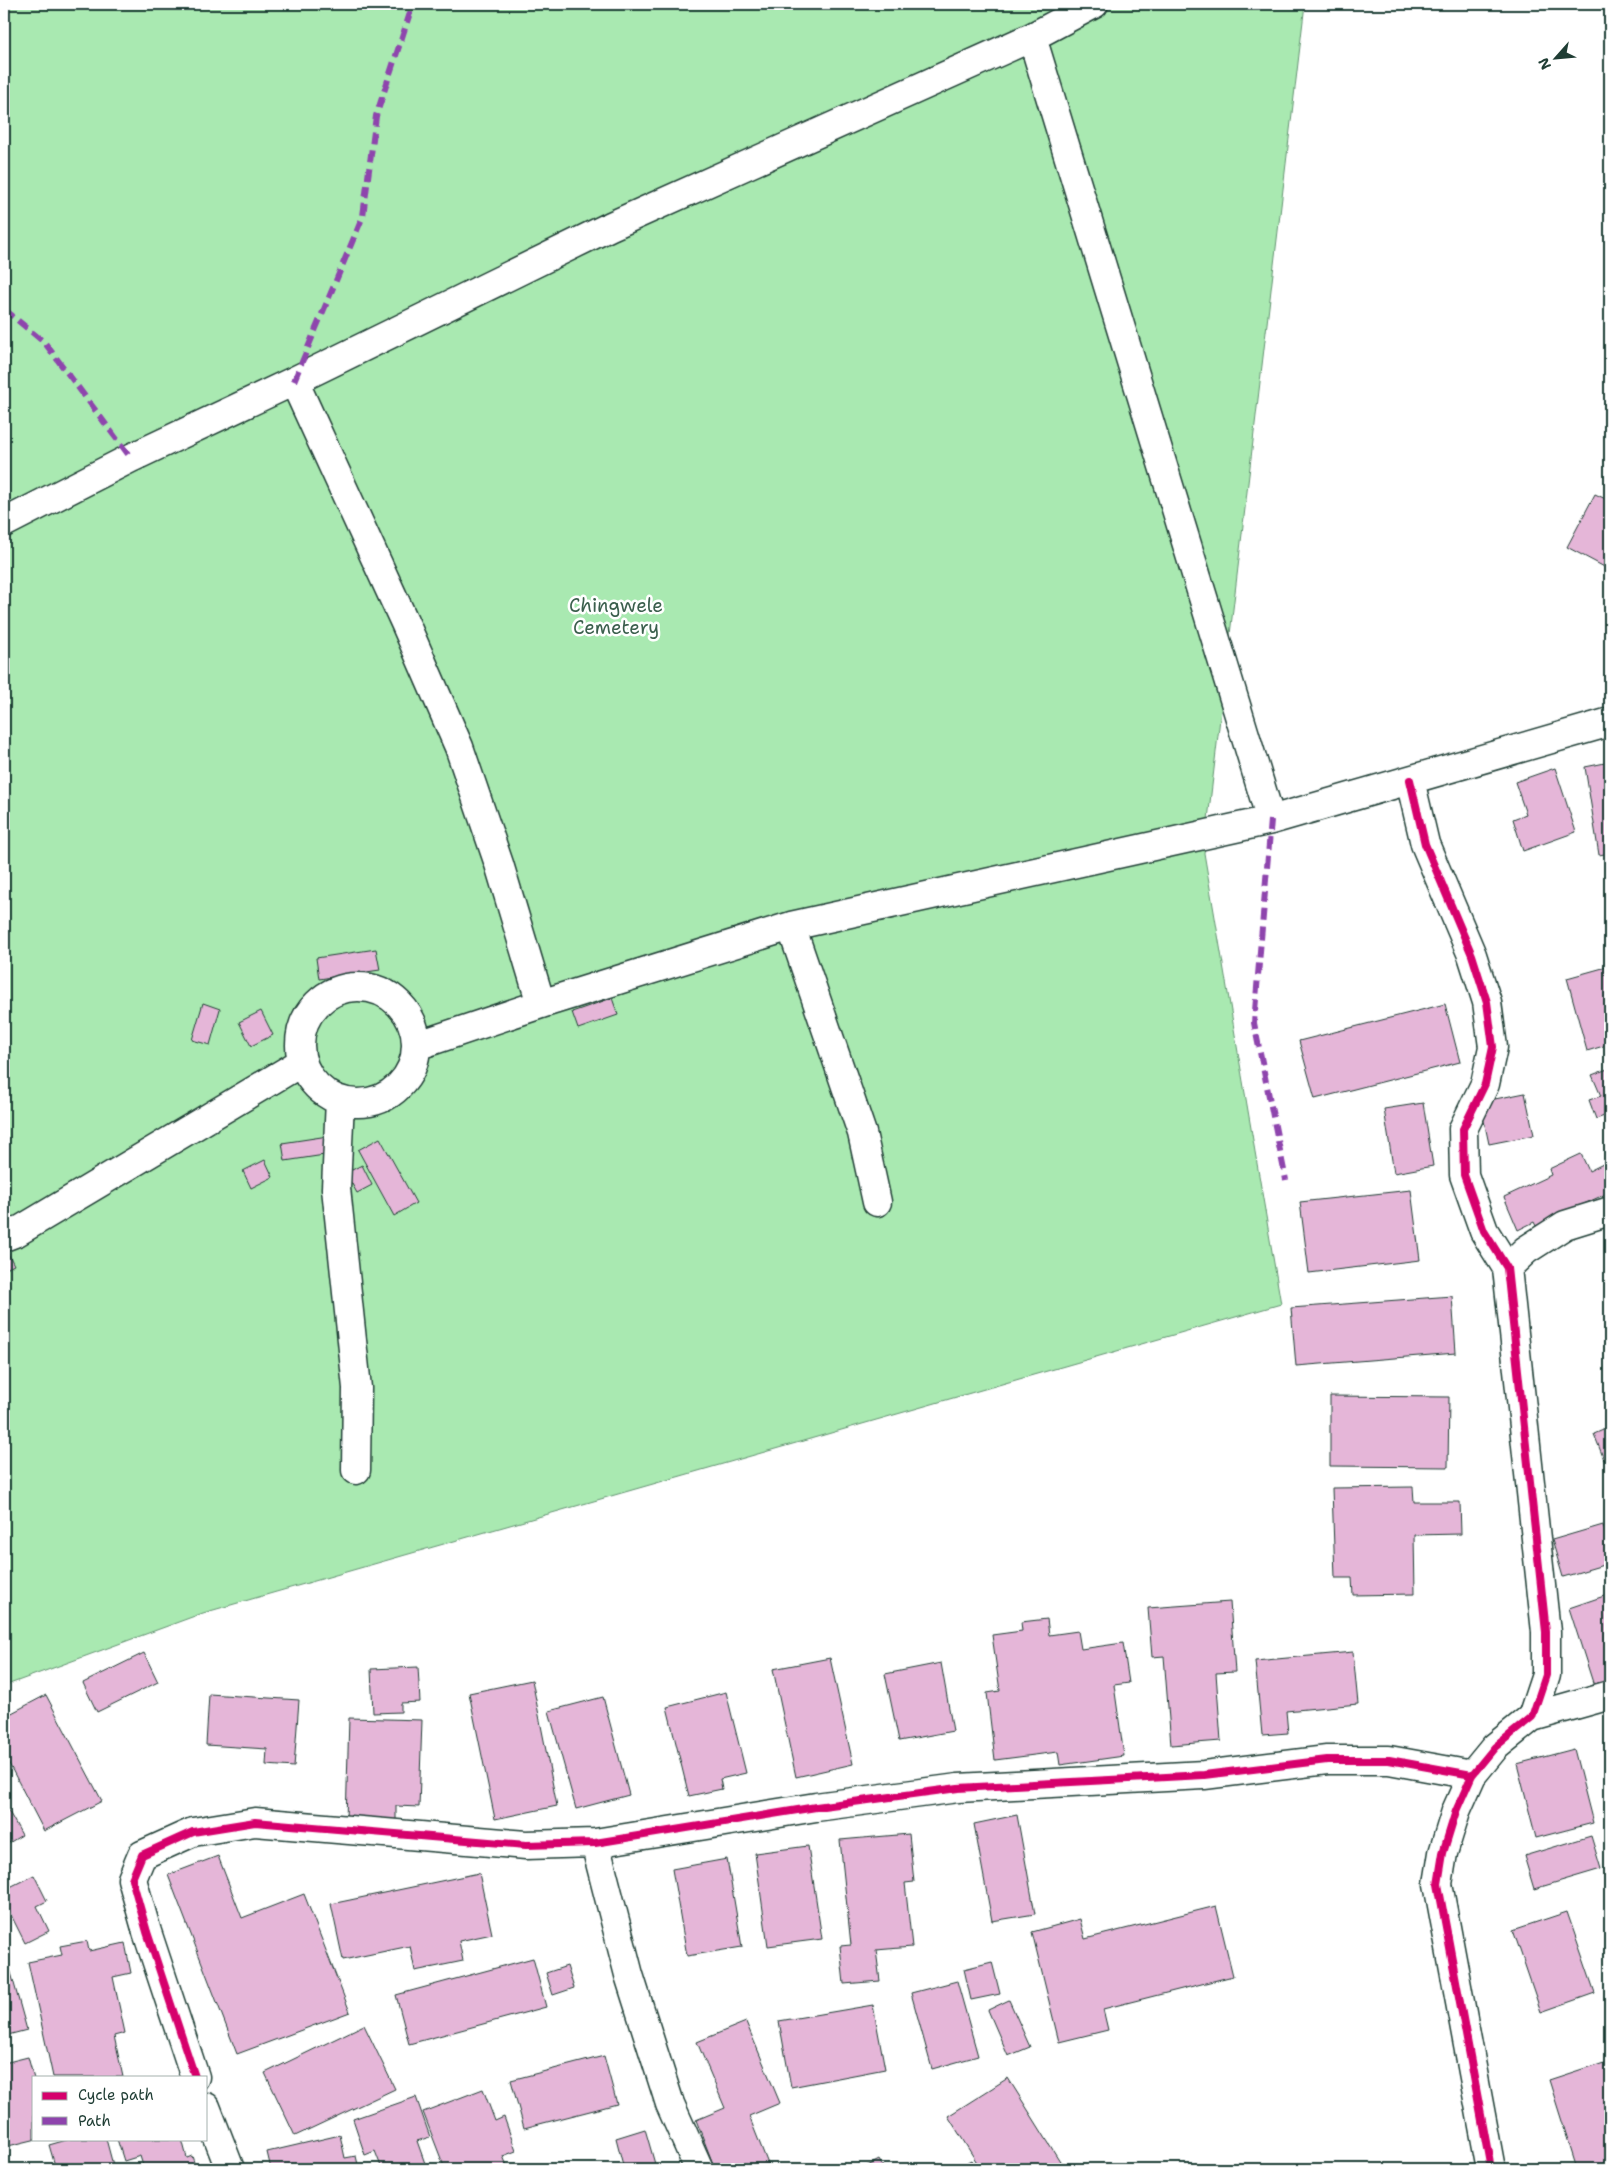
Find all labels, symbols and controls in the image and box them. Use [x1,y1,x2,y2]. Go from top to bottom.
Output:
north arrow [1532,32,1582,82]
text: N [1534,55,1555,73]
park label: Chingwele Cemetery [569,593,663,640]
legend [32,2076,208,2140]
text: Cycle path [78,2085,154,2105]
text: Path [78,2111,111,2131]

